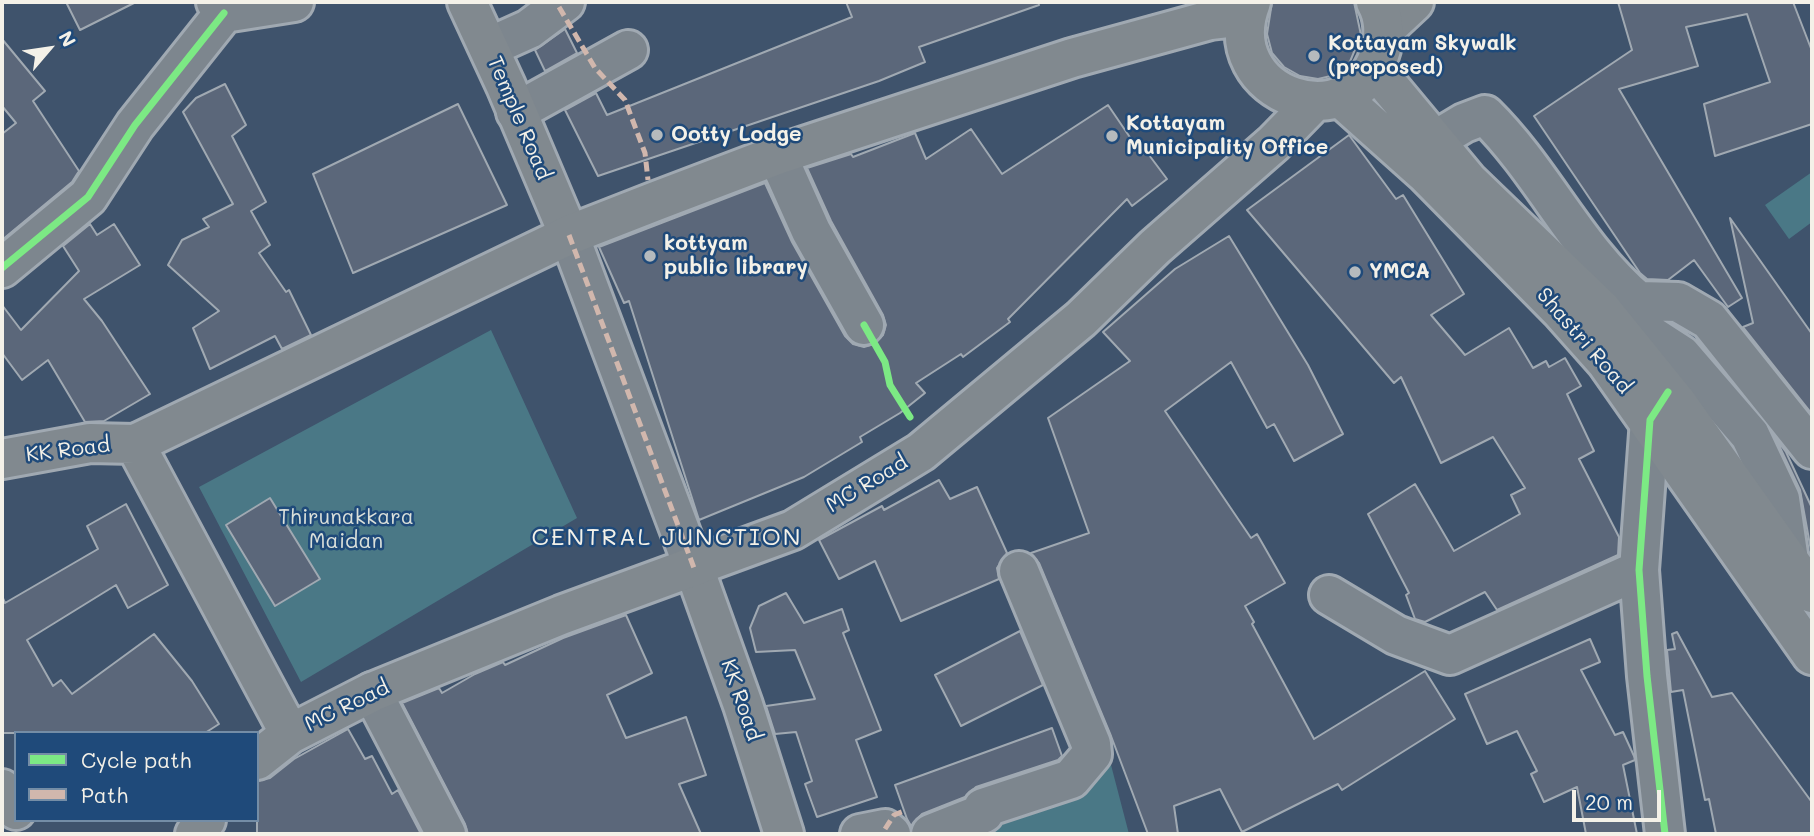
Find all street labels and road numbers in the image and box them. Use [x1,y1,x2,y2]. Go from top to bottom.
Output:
street label: Temple Road [482,52,556,184]
street label: Shastri Road [1531,283,1637,399]
street label: KK Road [25,432,111,468]
street label: MC Road [822,450,912,518]
street label: KK Road [715,656,767,744]
street label: MC Road [301,675,393,737]

